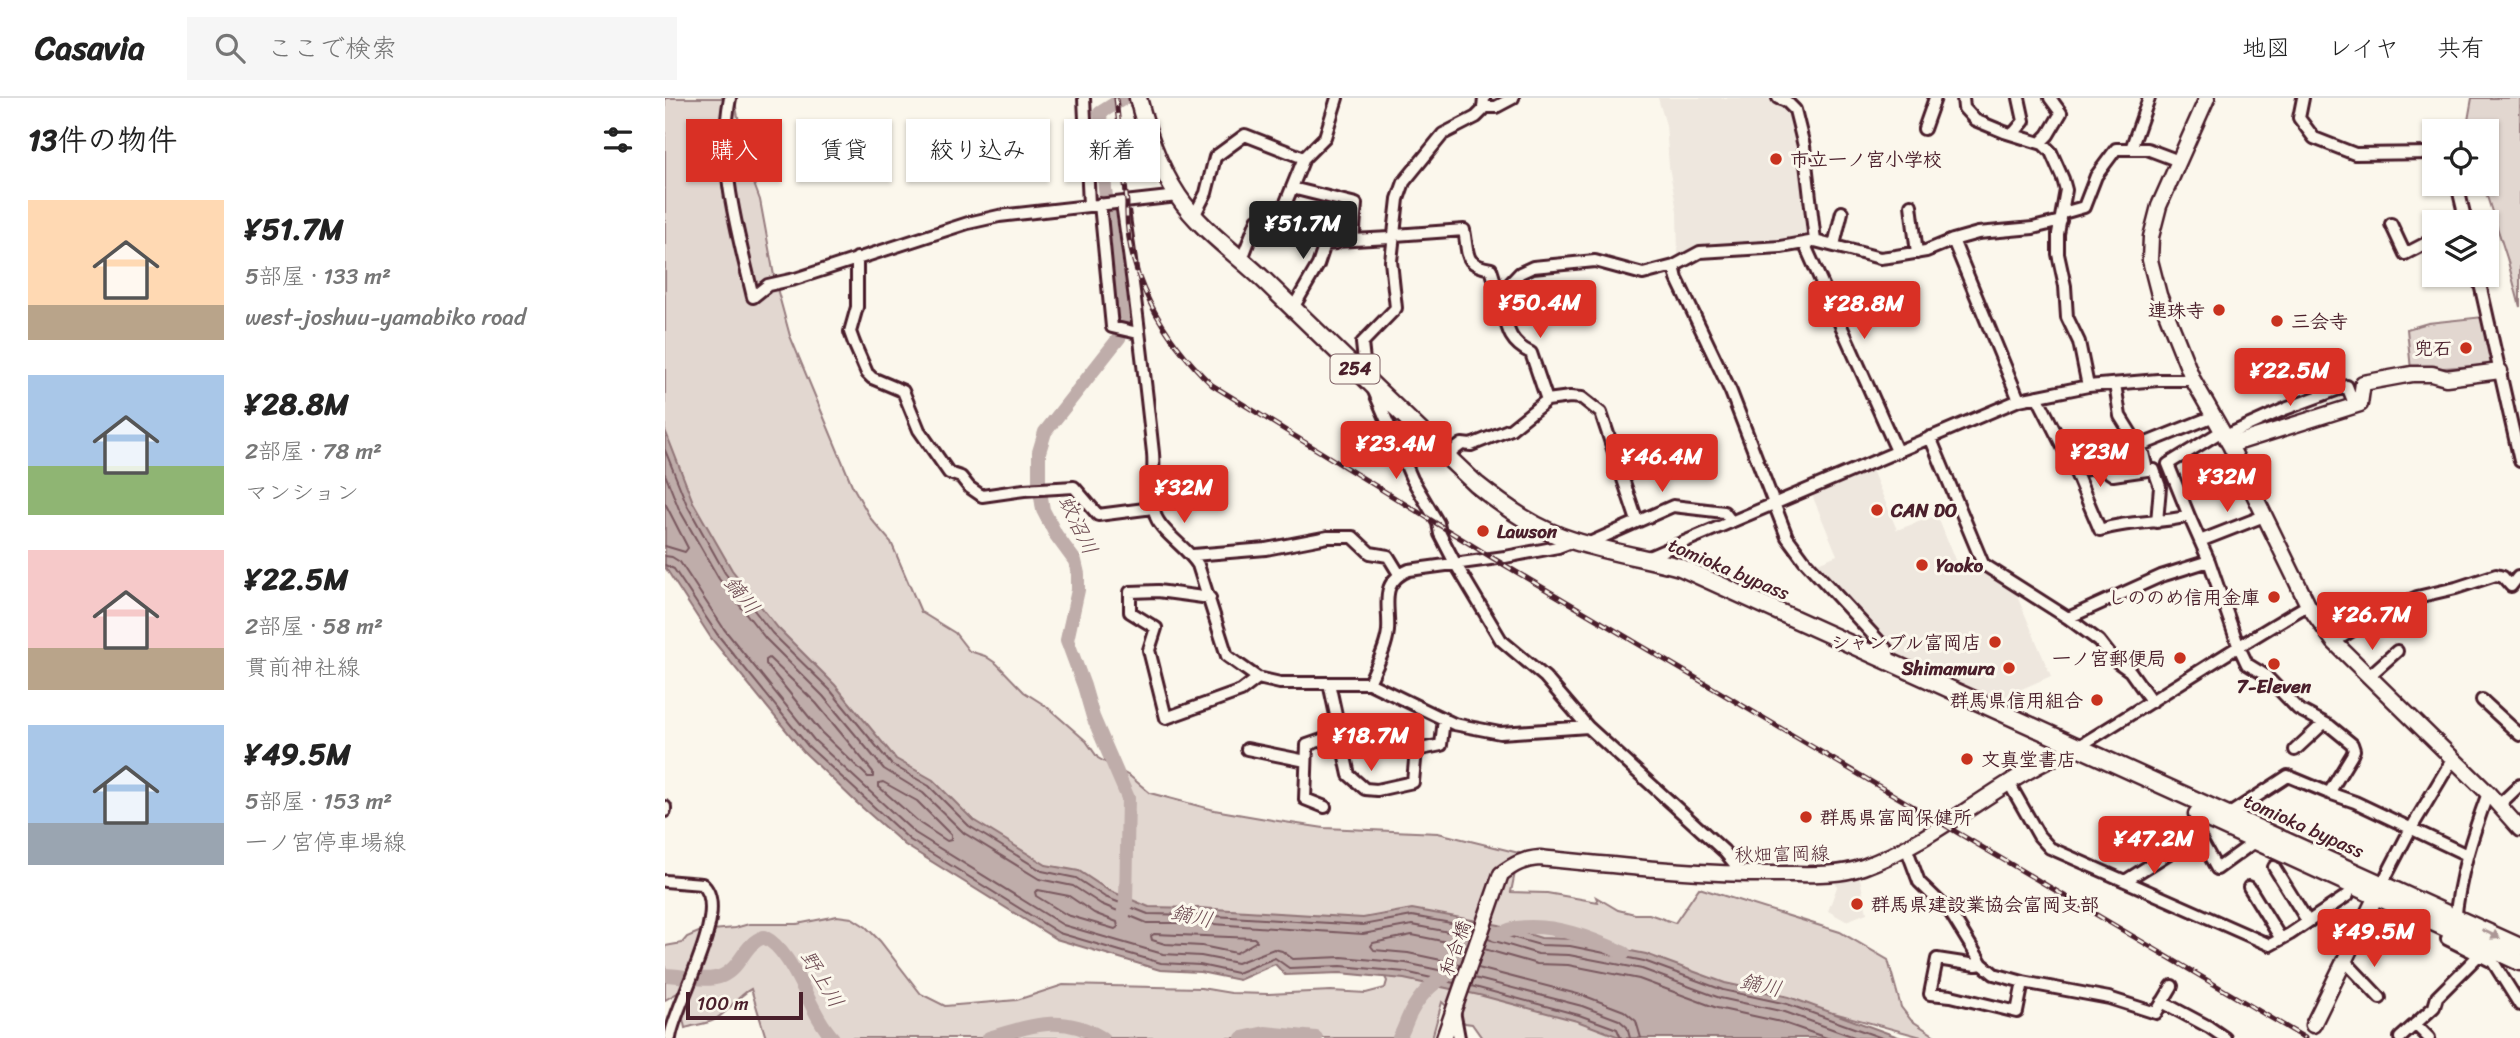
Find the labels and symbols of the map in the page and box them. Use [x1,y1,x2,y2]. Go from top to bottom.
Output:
place label: 市立一ノ宮小学校 [1790,143,1942,176]
marker: 市立一ノ宮小学校 [1768,151,1784,167]
pin: ¥51.7M [1246,202,1360,261]
pin: ¥50.4M [1483,280,1597,340]
pin: ¥28.8M [1807,282,1921,341]
place label: 連珠寺 [2148,294,2205,327]
marker: 連珠寺 [2211,302,2227,318]
place label: 三会寺 [2291,305,2348,338]
marker: 三会寺 [2269,313,2285,329]
place label: 兜石 [2414,332,2452,365]
marker: 兜石 [2458,340,2474,356]
pin: ¥22.5M [2233,348,2347,408]
road number: 254 [1331,354,1379,384]
pin: ¥23.4M [1339,422,1453,481]
pin: ¥23M [2059,430,2141,489]
pin: ¥46.4M [1605,434,1719,494]
pin: ¥32M [2186,454,2268,514]
pin: ¥32M [1143,466,1225,525]
water label: 蚊沼川 [1047,488,1109,562]
place label: CAN DO [1890,494,1957,527]
marker: CAN DO [1869,502,1885,518]
place label: Lawson [1497,515,1558,548]
marker: Lawson [1475,523,1491,539]
street label: tomioka bypass [1663,529,1795,610]
place label: Yaoko [1936,549,1984,582]
marker: Yaoko [1914,557,1930,573]
water label: 鏑川 [714,567,770,623]
place label: しののめ信用金庫 [2108,581,2260,614]
marker: しののめ信用金庫 [2266,589,2282,605]
pin: ¥26.7M [2315,592,2429,652]
place label: シャンブル富岡店 [1831,626,1981,659]
marker: シャンブル富岡店 [1987,634,2003,650]
place label: 一ノ宮郵便局 [2052,642,2166,675]
marker: 一ノ宮郵便局 [2172,650,2188,666]
place label: Shimamura [1901,652,1995,685]
marker: 7-Eleven [2266,656,2282,672]
marker: Shimamura [2001,660,2017,676]
place label: 7-Eleven [2237,670,2312,703]
place label: 群馬県信用組合 [1950,684,2083,717]
marker: 群馬県信用組合 [2089,692,2105,708]
pin: ¥18.7M [1314,714,1428,773]
place label: 文真堂書店 [1981,743,2076,776]
marker: 文真堂書店 [1959,751,1975,767]
street label: tomioka bypass [2238,785,2370,867]
place label: 群馬県富岡保健所 [1820,801,1972,834]
marker: 群馬県富岡保健所 [1798,809,1814,825]
pin: ¥47.2M [2097,816,2211,876]
street label: 秋畑富岡線 [1734,837,1830,871]
place label: 群馬県建設業協会富岡支部 [1871,888,2099,921]
water label: 鏑川 [1167,893,1217,939]
marker: 群馬県建設業協会富岡支部 [1849,896,1865,912]
pin: ¥49.5M [2317,910,2431,969]
street label: 和合橋 [1430,916,1480,980]
one-way arrow [2481,928,2501,939]
water label: 野上川 [789,942,855,1016]
water label: 鏑川 [1736,962,1786,1008]
scale bar [686,989,803,1021]

